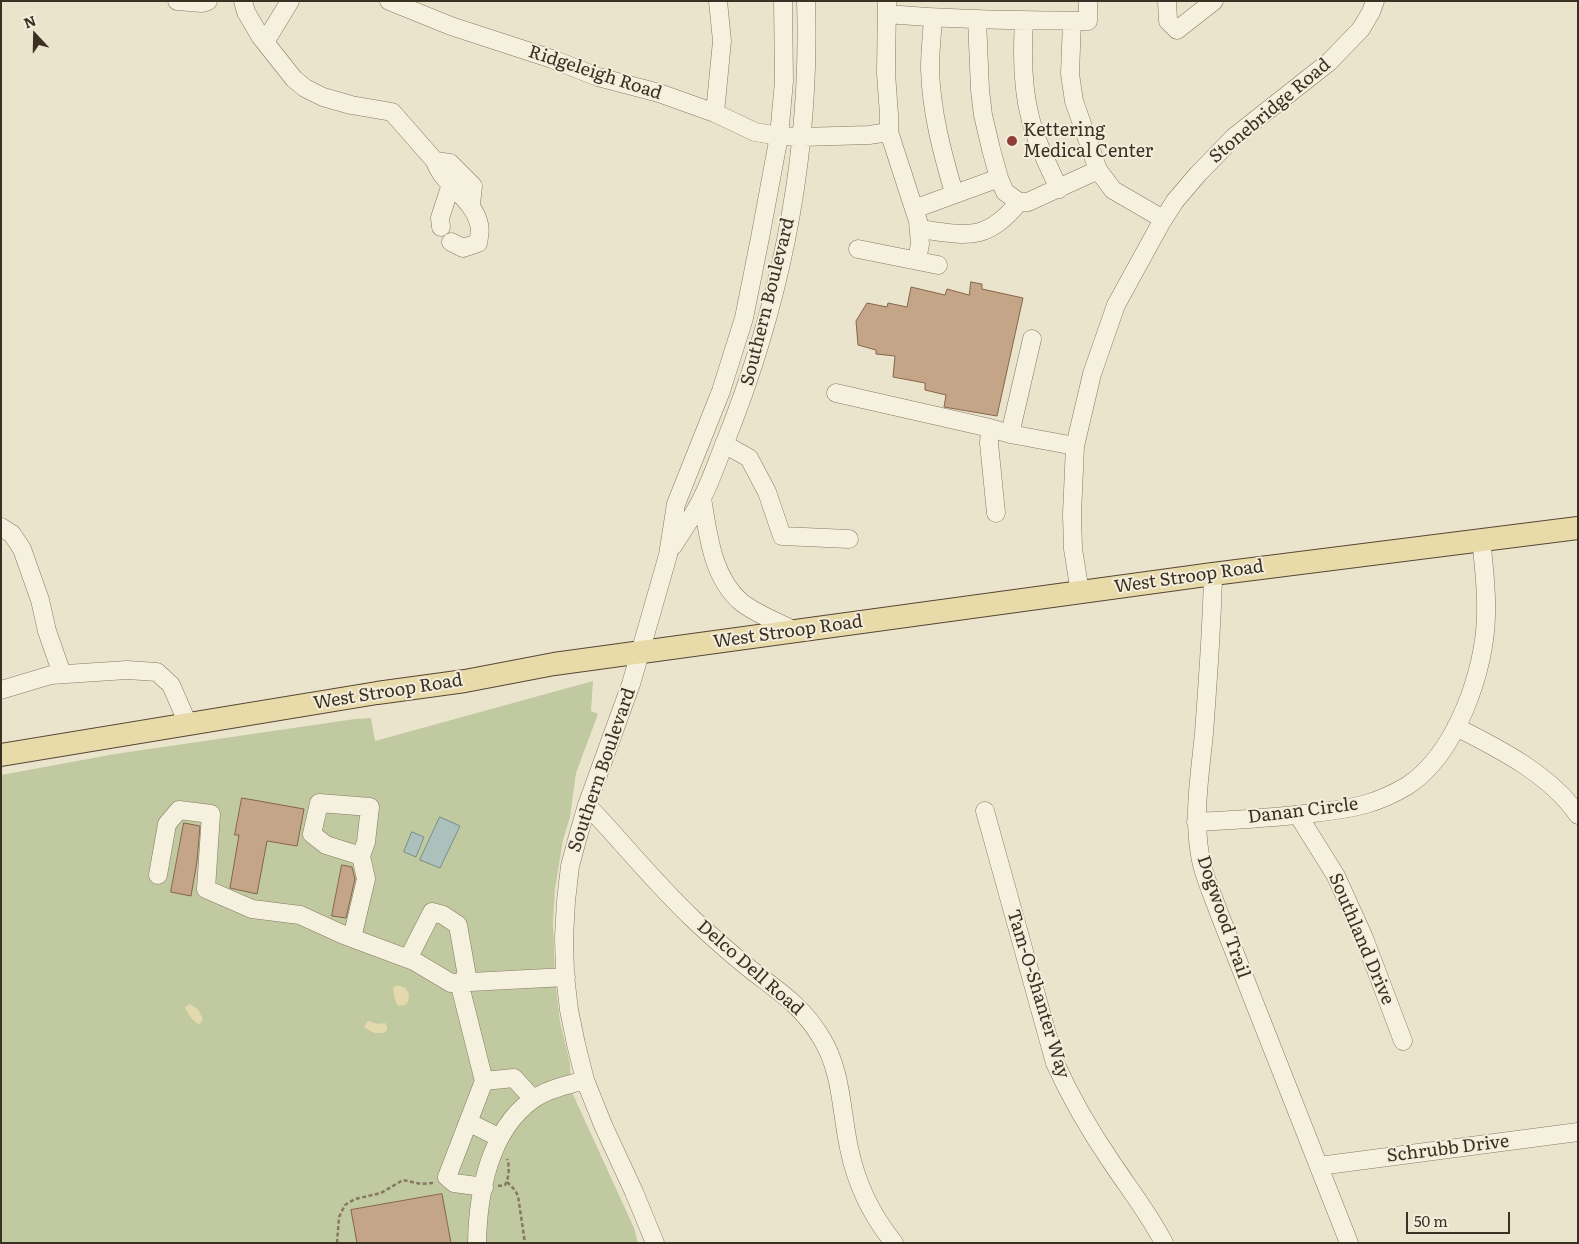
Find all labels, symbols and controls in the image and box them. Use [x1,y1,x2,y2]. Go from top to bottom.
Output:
north arrow [10,10,60,60]
text: N [21,10,39,32]
street label: Ridgeleigh Road [526,41,664,105]
street label: Stonebridge Road [1205,54,1335,168]
place label: Kettering Medical Center [1023,120,1153,162]
marker: Kettering Medical Center [1005,134,1019,148]
street label: Southern Boulevard [737,216,799,388]
street label: West Stroop Road [1113,556,1265,598]
street label: West Stroop Road [712,611,864,653]
street label: West Stroop Road [312,670,464,714]
street label: Southern Boulevard [564,685,640,855]
street label: Danan Circle [1246,794,1360,828]
street label: Dogwood Trail [1192,853,1254,981]
street label: Southland Drive [1324,870,1398,1008]
street label: Tam-O-Shanter Way [1002,907,1074,1081]
street label: Delco Dell Road [692,916,808,1020]
street label: Schrubb Drive [1386,1131,1510,1167]
scale bar [1409,1202,1513,1234]
text: 50 m [1414,1209,1448,1232]

